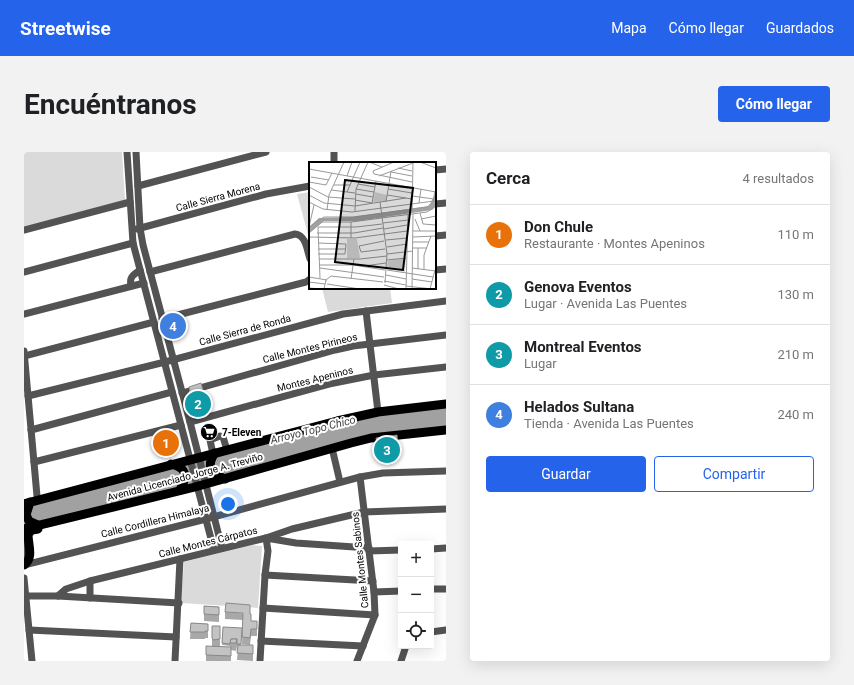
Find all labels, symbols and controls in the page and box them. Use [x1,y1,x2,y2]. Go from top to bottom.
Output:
text: Streetwise [20,17,111,40]
text: Mapa [611,20,647,36]
text: Cómo llegar [669,20,744,36]
text: Guardados [766,20,834,36]
button: Cómo llegar [718,86,830,122]
text: Encuéntranos [24,88,197,121]
inset map [309,162,436,289]
text: Cerca [486,168,530,188]
text: 4 resultados [742,171,814,186]
street label: Calle Sierra Morena [175,180,261,214]
text: Don Chule [524,218,593,236]
text: 1 [495,227,503,242]
text: 110 m [777,227,814,242]
text: Restaurante · Montes Apeninos [524,236,705,251]
text: Genova Eventos [524,278,632,296]
text: 2 [495,287,503,302]
text: 130 m [777,287,814,302]
text: Lugar · Avenida Las Puentes [524,296,687,311]
pin: 4 [160,311,186,341]
street label: Calle Sierra de Ronda [198,312,292,348]
street label: Calle Montes Pirineos [262,331,358,365]
text: Montreal Eventos [524,338,642,356]
text: 3 [495,347,503,362]
text: 210 m [777,347,814,362]
text: Lugar [524,356,557,371]
street label: Montes Apeninos [276,364,354,394]
pin: 2 [185,389,211,419]
text: Helados Sultana [524,398,634,416]
text: 4 [495,407,503,422]
text: 240 m [777,407,814,422]
water label: Arroyo Topo Chico [268,413,357,447]
text: Tienda · Avenida Las Puentes [524,416,694,431]
supermarket icon: 7-Eleven [199,422,219,442]
place label: 7-Eleven [222,427,262,438]
pin: 1 [153,428,179,458]
pin: 3 [374,435,400,465]
street label: Avenida Licenciado Jorge A. Treviño [106,451,264,503]
button: Guardar [486,456,646,492]
button: Compartir [654,456,814,492]
your location [218,494,238,514]
street label: Calle Cordillera Himalaya [100,502,210,540]
street label: Calle Montes Sabinos [349,511,371,609]
street label: Calle Montes Cárpatos [158,524,258,560]
map controls [398,541,434,649]
button: + [398,541,434,577]
button: − [398,577,434,613]
button: locate [398,613,434,649]

